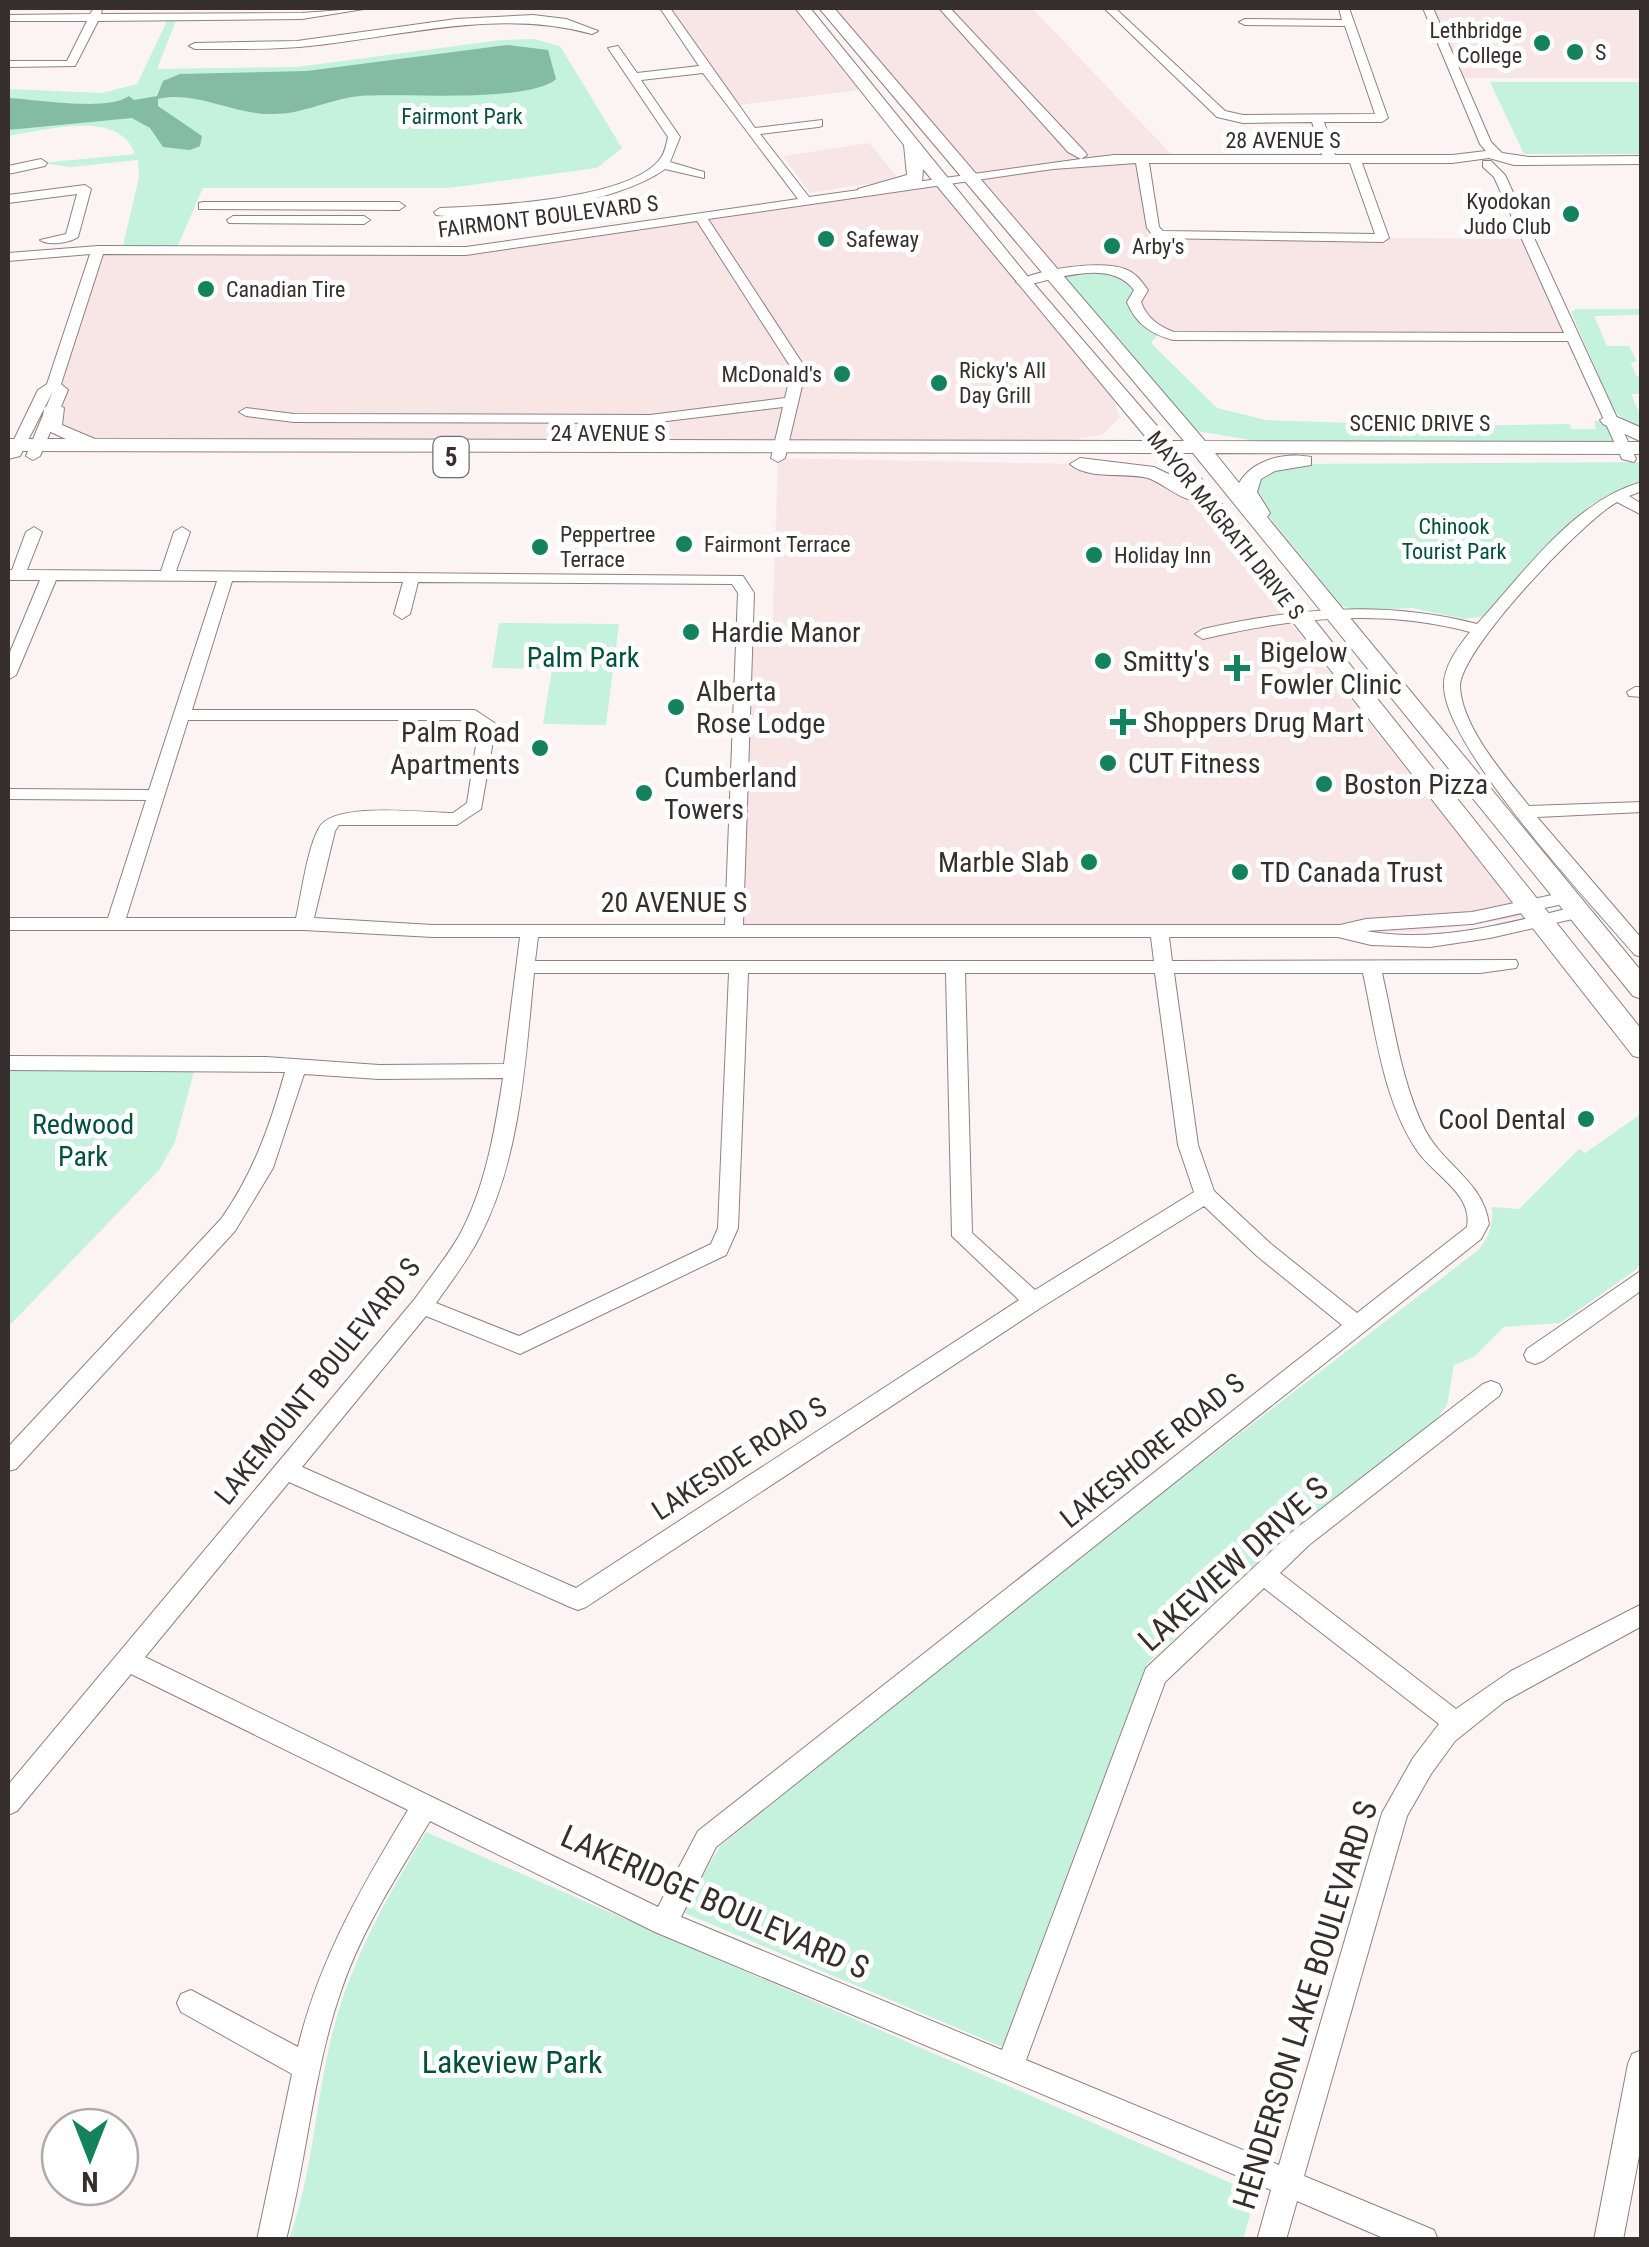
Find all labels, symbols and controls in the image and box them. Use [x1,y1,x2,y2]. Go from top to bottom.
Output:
place label: Lethbridge College [1429,18,1522,68]
marker: Lethbridge College [1531,32,1553,54]
place label: S [1595,40,1606,65]
marker: S [1564,41,1586,63]
park label: Fairmont Park [401,104,523,129]
street label: 28 AVENUE S [1225,128,1341,153]
place label: Kyodokan Judo Club [1464,189,1551,239]
street label: FAIRMONT BOULEVARD S [436,191,660,242]
marker: Kyodokan Judo Club [1560,203,1582,225]
place label: Safeway [846,227,919,252]
marker: Safeway [815,228,837,250]
place label: Arby's [1132,234,1184,259]
marker: Arby's [1101,235,1123,257]
place label: Canadian Tire [226,277,345,302]
marker: Canadian Tire [195,278,217,300]
place label: Ricky's All Day Grill [959,358,1046,408]
place label: McDonald's [721,362,822,387]
marker: McDonald's [831,363,853,385]
marker: Ricky's All Day Grill [928,372,950,394]
street label: SCENIC DRIVE S [1350,411,1490,436]
street label: 24 AVENUE S [550,421,666,446]
street label: MAYOR MAGRATH DRIVE S [1142,426,1309,624]
road number: 5 [434,437,468,477]
park label: Chinook Tourist Park [1402,514,1506,564]
place label: Peppertree Terrace [560,522,655,572]
place label: Fairmont Terrace [704,532,851,557]
marker: Fairmont Terrace [673,533,695,555]
marker: Peppertree Terrace [529,536,551,558]
place label: Holiday Inn [1114,543,1211,568]
marker: Holiday Inn [1083,544,1105,566]
place label: Hardie Manor [711,616,861,649]
marker: Hardie Manor [680,621,702,643]
place label: Bigelow Fowler Clinic [1260,636,1402,701]
park label: Palm Park [527,641,640,674]
place label: Smitty's [1123,645,1210,678]
marker: Smitty's [1092,650,1114,672]
marker: Bigelow Fowler Clinic [1224,655,1250,681]
place label: Alberta Rose Lodge [696,675,825,740]
marker: Alberta Rose Lodge [665,696,687,718]
place label: Shoppers Drug Mart [1143,706,1364,739]
marker: Shoppers Drug Mart [1112,711,1134,733]
place label: Palm Road Apartments [390,716,520,781]
marker: Palm Road Apartments [529,737,551,759]
place label: CUT Fitness [1128,747,1260,780]
marker: CUT Fitness [1097,752,1119,774]
place label: Cumberland Towers [664,761,797,826]
place label: Boston Pizza [1344,768,1488,801]
marker: Boston Pizza [1313,773,1335,795]
marker: Cumberland Towers [633,782,655,804]
place label: Marble Slab [938,846,1069,879]
marker: Marble Slab [1078,851,1100,873]
place label: TD Canada Trust [1260,856,1443,889]
marker: TD Canada Trust [1229,861,1251,883]
street label: 20 AVENUE S [601,886,747,919]
place label: Cool Dental [1438,1103,1566,1136]
park label: Redwood Park [32,1108,134,1173]
marker: Cool Dental [1575,1108,1597,1130]
street label: LAKEMOUNT BOULEVARD S [208,1251,427,1511]
street label: LAKESHORE ROAD S [1054,1366,1251,1535]
street label: LAKESIDE ROAD S [646,1390,833,1527]
street label: LAKEVIEW DRIVE S [1130,1469,1336,1659]
street label: HENDERSON LAKE BOULEVARD S [1225,1796,1385,2214]
street label: LAKERIDGE BOULEVARD S [555,1817,875,1987]
park label: Lakeview Park [422,2043,603,2081]
north arrow [40,2107,140,2207]
text: N [81,2165,99,2198]

